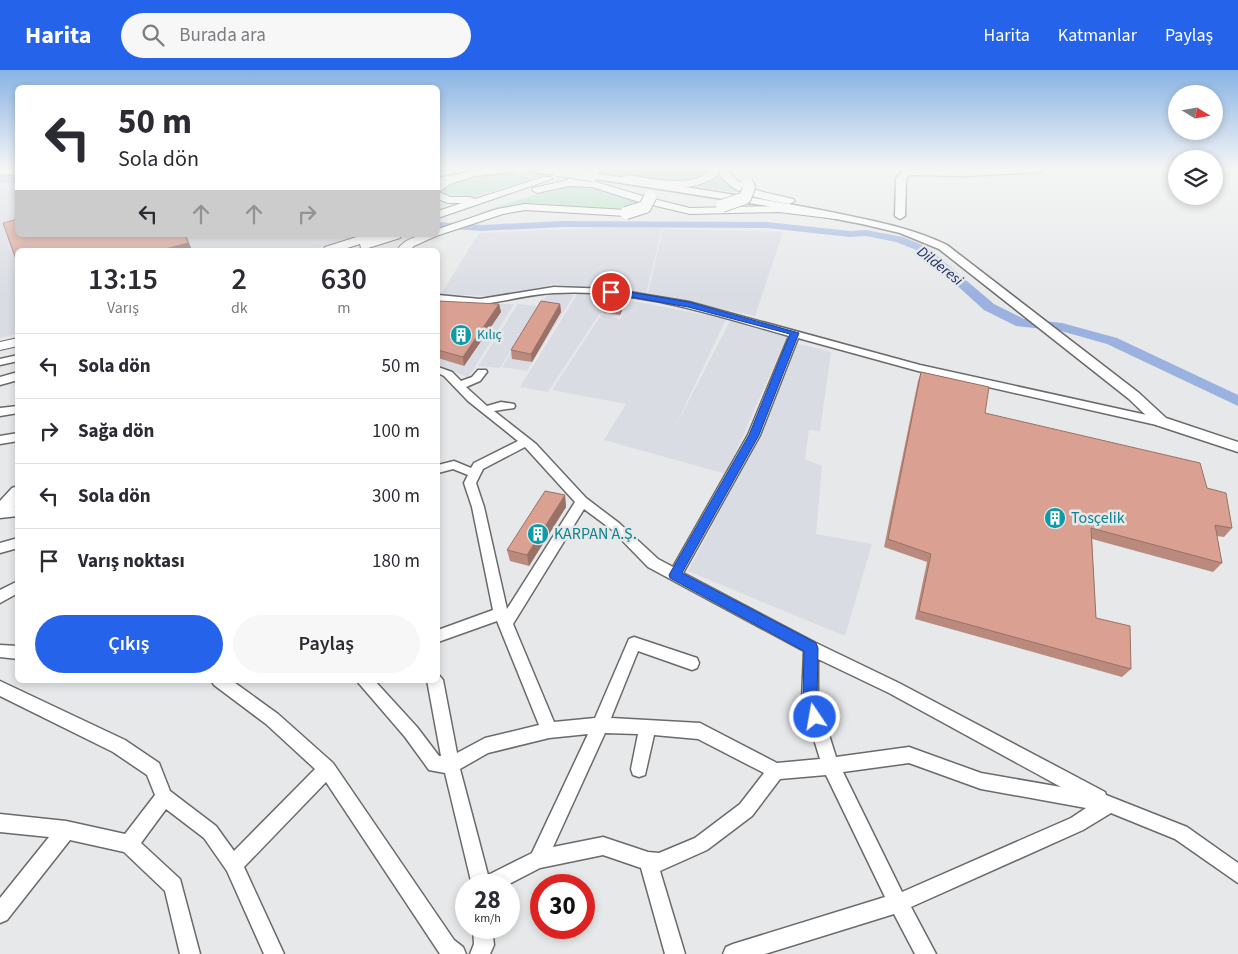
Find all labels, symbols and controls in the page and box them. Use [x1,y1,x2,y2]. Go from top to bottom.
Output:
search box [121,13,471,58]
text: Harita [25,18,91,53]
icon: search [139,21,167,49]
text: Burada ara [179,22,266,49]
text: Harita [984,23,1030,48]
text: Katmanlar [1058,23,1137,48]
text: Paylaş [1165,23,1213,48]
north arrow [1168,85,1222,140]
map controls [1168,85,1223,205]
text: 50 m [118,97,192,147]
icon: left [35,105,100,170]
text: Sola dön [118,143,199,175]
button: layers [1168,150,1223,205]
icon: left [134,200,162,228]
icon: ahead [187,200,215,228]
icon: ahead [240,200,268,228]
icon: right [293,200,321,228]
water label: Dilderesi [913,241,968,291]
text: 13:15 [88,258,158,301]
text: 2 [232,258,247,301]
text: 630 [321,258,367,301]
pin [590,271,632,313]
icon: arrive [597,278,625,306]
text: Varış [107,297,139,319]
text: dk [231,297,248,319]
text: m [337,297,350,319]
building icon: Kılıç [449,323,473,347]
place label: Kılıç [477,325,503,345]
icon: left [35,352,63,380]
text: Sola dön [78,353,151,380]
text: 50 m [382,353,420,380]
icon: right [35,417,63,445]
text: Sağa dön [78,418,154,445]
text: 100 m [372,418,420,445]
icon: left [35,482,63,510]
text: Sola dön [78,483,151,510]
text: 300 m [372,483,420,510]
building icon: Tosçelik [1043,506,1067,530]
place label: Tosçelik [1071,507,1125,529]
building icon: KARPAN A.Ş. [526,522,550,546]
place label: KARPAN A.Ş. [554,523,637,545]
icon: arrive [35,547,63,575]
text: Varış noktası [78,548,185,575]
text: 180 m [372,548,420,575]
button: Çıkış [35,615,223,673]
button: Paylaş [233,615,420,673]
position arrow [788,690,840,742]
speed limit sign: 30 [530,874,595,939]
text: 28 [474,882,501,918]
text: km/h [474,910,501,927]

